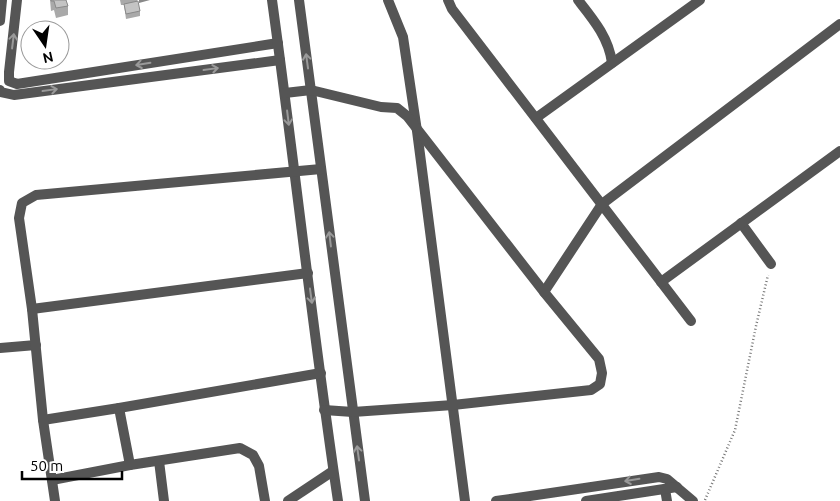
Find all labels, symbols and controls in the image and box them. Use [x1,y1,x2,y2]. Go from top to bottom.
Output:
north arrow [20,20,70,70]
one-way arrow [8,33,18,49]
text: N [41,49,55,67]
one-way arrow [302,53,312,69]
one-way arrow [135,59,151,69]
one-way arrow [202,64,218,74]
one-way arrow [41,85,57,95]
one-way arrow [283,109,293,125]
one-way arrow [325,232,335,248]
one-way arrow [306,288,316,304]
one-way arrow [353,445,363,461]
scale bar [22,448,122,480]
text: 50 m [30,457,63,474]
one-way arrow [624,475,640,485]

